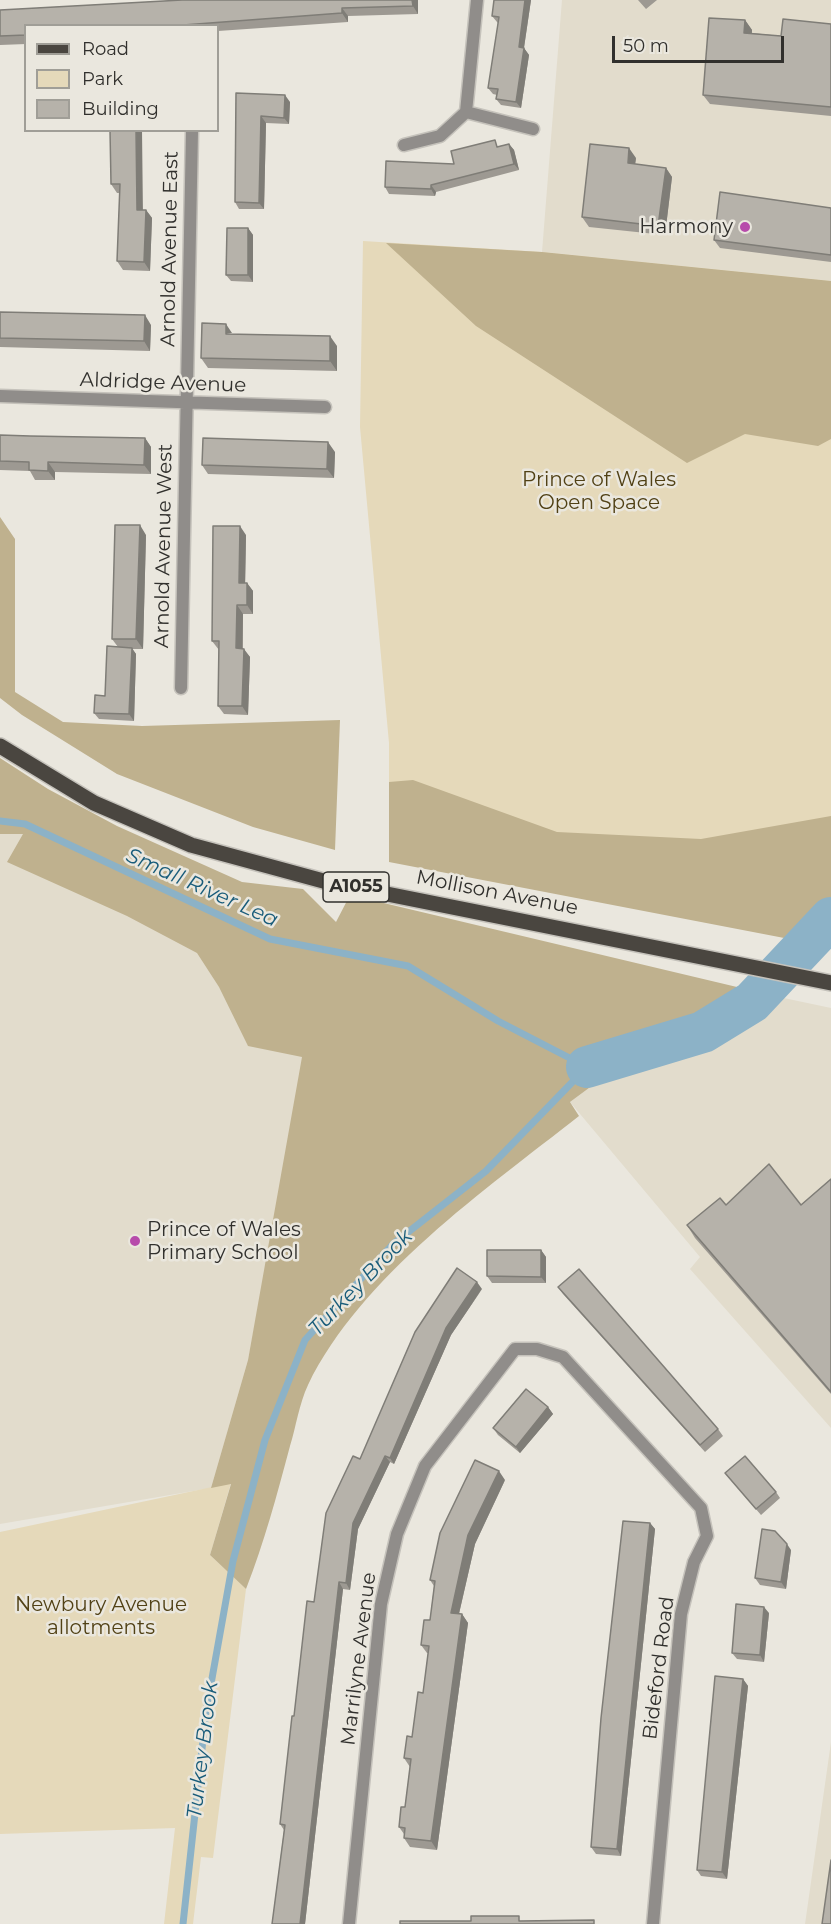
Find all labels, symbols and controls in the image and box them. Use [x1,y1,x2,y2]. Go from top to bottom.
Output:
legend [24,24,219,132]
scale bar [615,24,788,62]
text: 50 m [623,35,669,57]
text: Road [82,38,129,60]
text: Park [82,68,123,90]
text: Building [82,98,159,120]
street label: Arnold Avenue East [156,151,184,347]
place label: Harmony [639,215,733,239]
marker: Harmony [738,220,752,234]
street label: Aldridge Avenue [79,368,247,398]
street label: Arnold Avenue West [150,444,178,648]
park label: Prince of Wales Open Space [522,468,676,515]
water label: Small River Lea [122,843,282,933]
street label: Mollison Avenue [414,866,580,920]
road number: A1055 [323,872,389,902]
place label: Prince of Wales Primary School [147,1218,301,1265]
water label: Turkey Brook [304,1224,418,1342]
marker: Prince of Wales Primary School [128,1234,142,1248]
street label: Marrilyne Avenue [336,1571,382,1747]
park label: Newbury Avenue allotments [15,1593,187,1640]
street label: Bideford Road [638,1595,680,1741]
water label: Turkey Brook [182,1680,224,1820]

